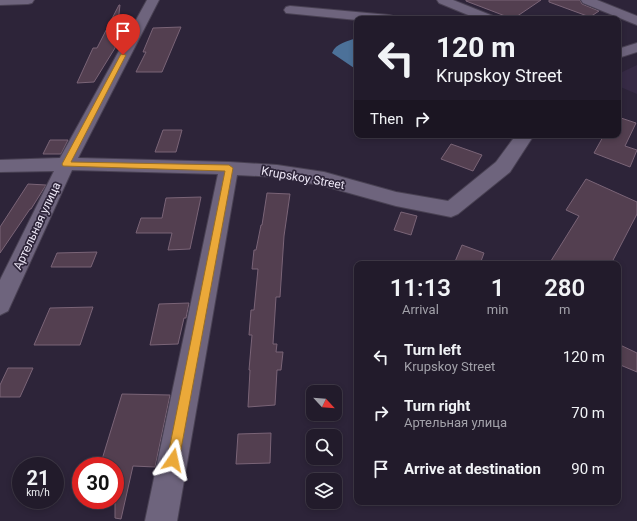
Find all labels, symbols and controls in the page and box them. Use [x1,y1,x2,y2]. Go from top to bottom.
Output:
pin [106,14,140,55]
icon: arrive [112,20,134,42]
text: 120 m [436,31,515,64]
icon: left [370,32,422,84]
text: Krupskoy Street [436,65,562,86]
icon: right [411,108,433,130]
text: Then [370,110,403,128]
street label: Krupskoy Street [260,164,346,192]
street label: Артельная улица [11,180,63,272]
text: 11:13 [390,274,451,302]
text: 1 [491,274,504,302]
text: 280 [544,274,585,302]
text: Arrival [402,302,439,317]
text: min [487,302,508,317]
text: m [559,302,570,317]
text: Turn left [404,341,461,359]
icon: left [370,346,392,368]
text: 120 m [563,348,605,366]
text: Krupskoy Street [404,359,495,374]
north arrow [306,385,342,421]
map controls [306,385,342,509]
text: Turn right [404,397,470,415]
icon: right [370,402,392,424]
text: 70 m [571,404,605,422]
text: Артельная улица [404,415,507,430]
button: search [306,429,342,465]
position arrow [152,439,194,481]
speed limit sign: 30 [72,457,124,509]
icon: arrive [370,458,392,480]
text: Arrive at destination [404,460,541,478]
text: 90 m [571,460,605,478]
text: 21 [27,466,49,490]
button: layers [306,473,342,509]
text: km/h [26,487,50,498]

